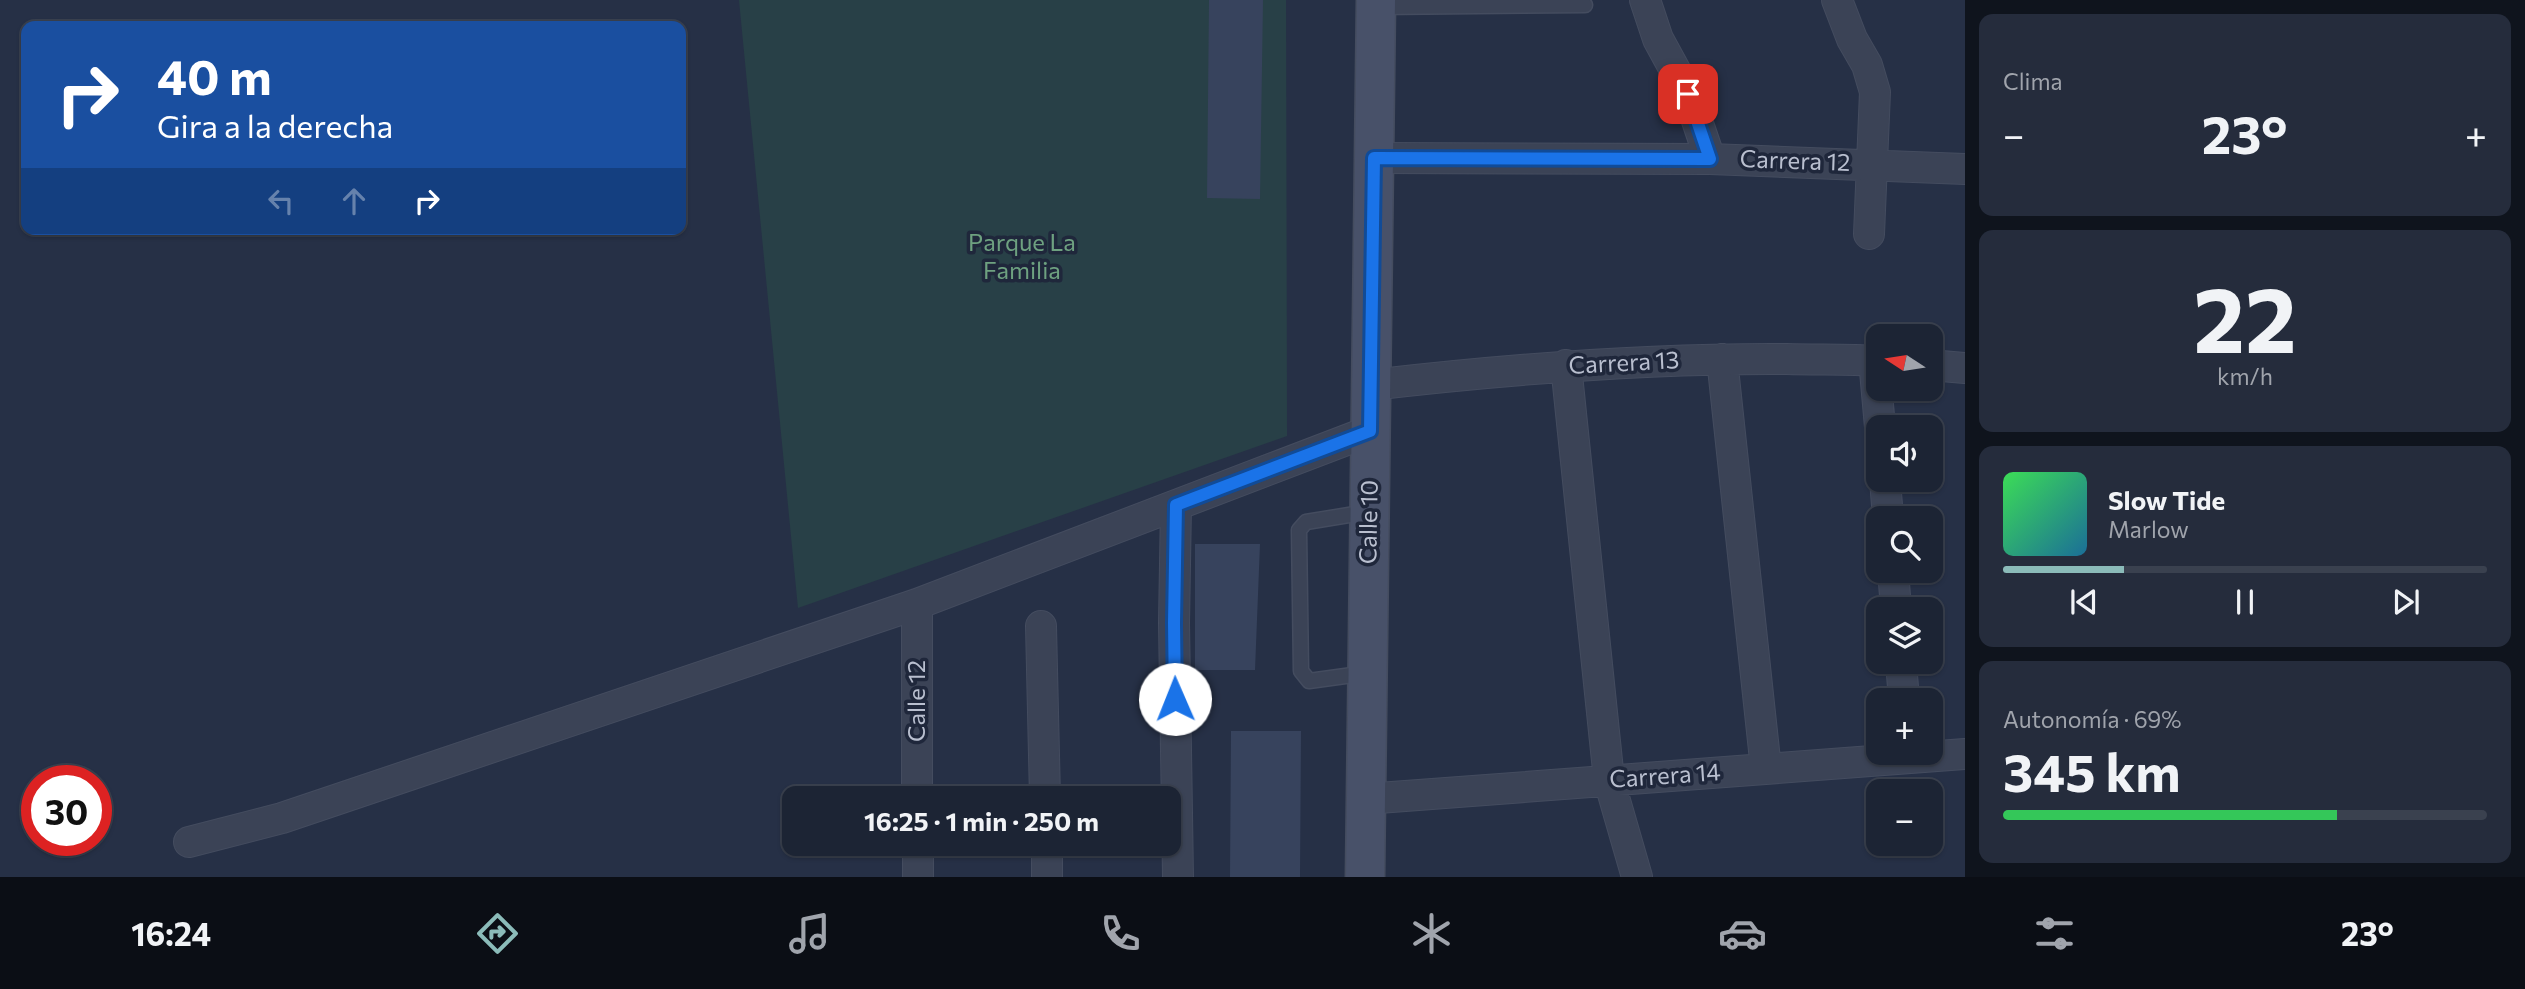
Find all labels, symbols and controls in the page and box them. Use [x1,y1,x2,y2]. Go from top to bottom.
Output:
text: 40 m [157,45,272,105]
icon: right [42,49,133,140]
pin [1658,64,1718,124]
text: Clima [2003,67,2063,95]
icon: arrive [1669,75,1707,113]
text: 23° [2202,101,2288,165]
text: Gira a la derecha [157,105,393,145]
text: − [2003,110,2025,157]
text: + [2465,110,2487,157]
street label: Carrera 12 [1739,143,1851,176]
icon: left [262,182,300,220]
icon: ahead [335,182,373,220]
icon: right [408,182,446,220]
park label: Parque La Familia [968,227,1076,284]
text: 22 [2193,260,2297,372]
north arrow [1866,324,1942,401]
map controls [1866,324,1943,856]
street label: Carrera 13 [1568,344,1680,379]
text: km/h [2217,362,2273,390]
button: sound [1866,415,1943,492]
street label: Calle 10 [1352,480,1383,564]
text: Slow Tide [2108,484,2225,515]
button: search [1866,506,1943,583]
text: Marlow [2108,515,2189,543]
icon: previous [2065,583,2103,621]
icon: pause [2226,583,2264,621]
icon: next [2387,583,2425,621]
button: layers [1866,597,1943,674]
street label: Calle 12 [901,660,930,742]
position arrow [1138,662,1212,736]
button: + [1866,688,1943,765]
text: Autonomía · 69% [2003,705,2182,733]
text: 345 km [2003,739,2181,803]
street label: Carrera 14 [1608,756,1722,793]
speed limit sign: 30 [21,765,112,856]
button: − [1866,779,1943,856]
text: 16:25 · 1 min · 250 m [864,805,1099,836]
icon: directions [473,909,522,958]
icon: music [785,909,834,958]
icon: phone [1096,909,1145,958]
icon: climate [1407,909,1456,958]
icon: car [1718,909,1767,958]
icon: filters [2030,909,2079,958]
text: 16:24 [131,913,211,953]
text: 23° [2341,913,2394,953]

